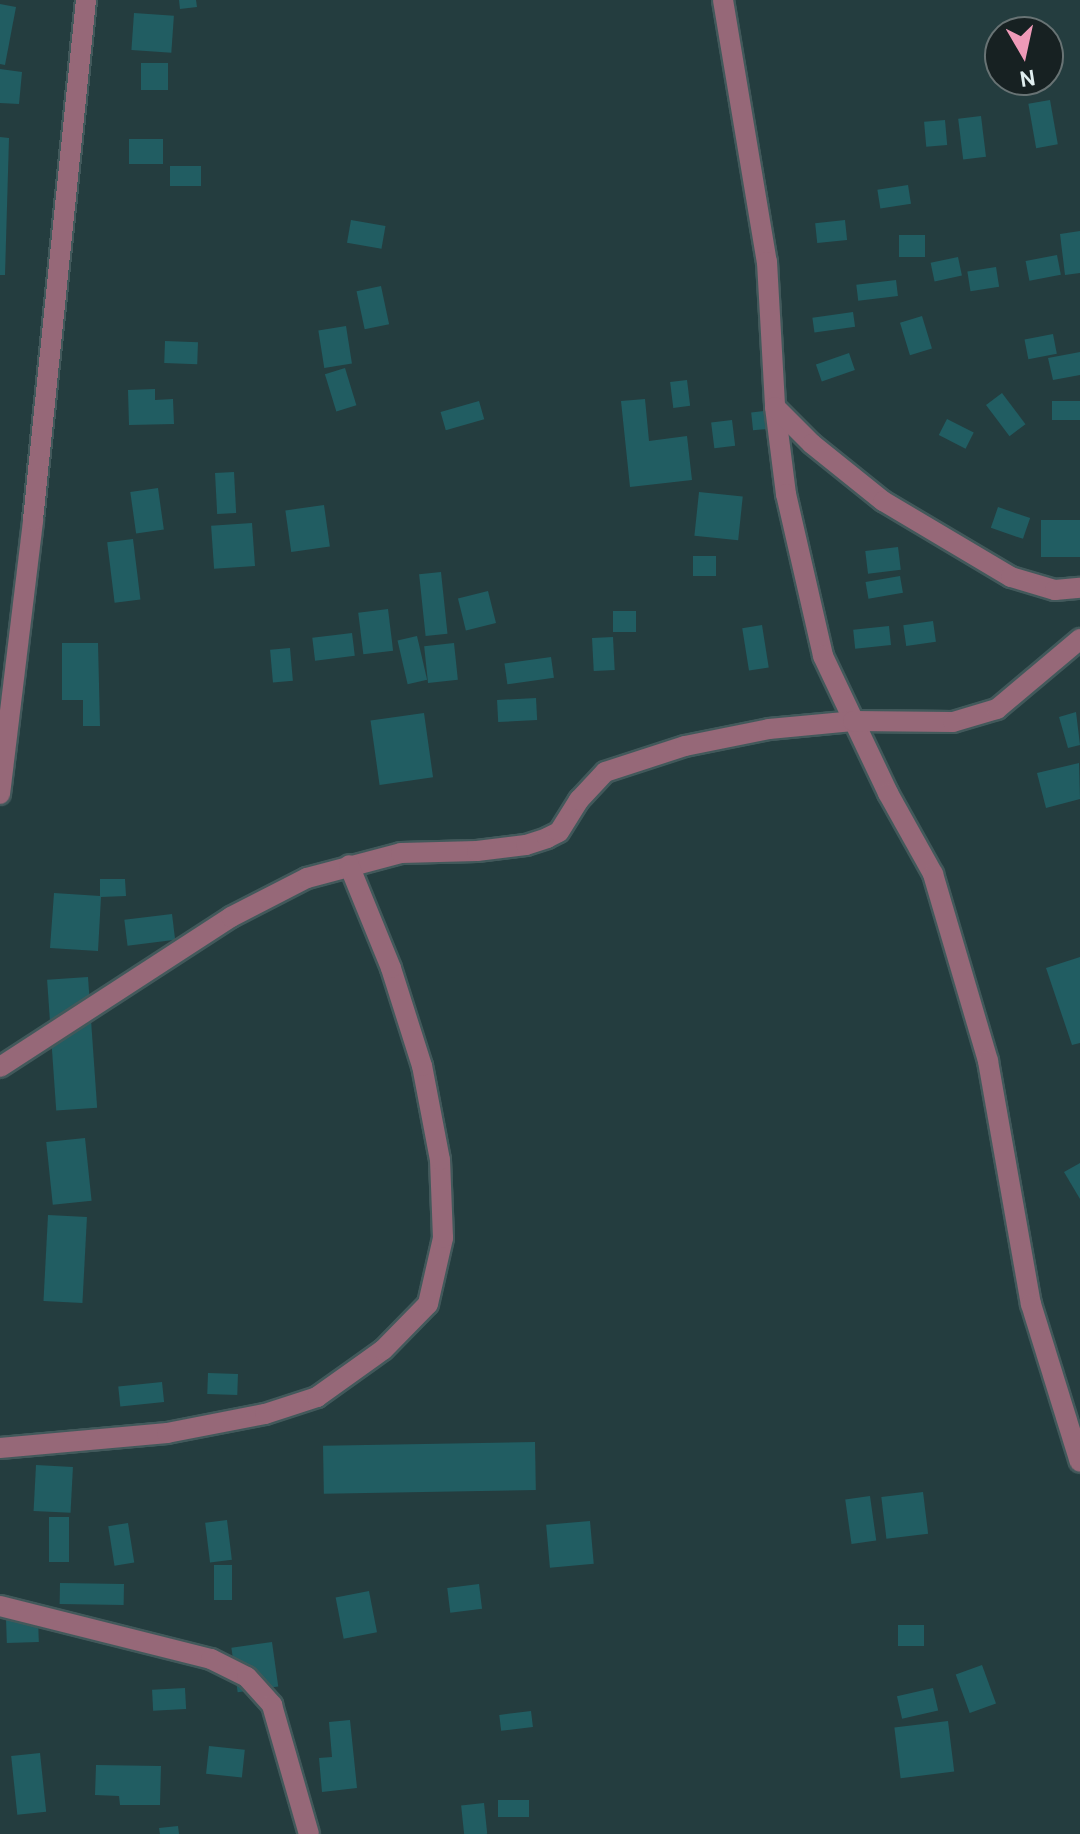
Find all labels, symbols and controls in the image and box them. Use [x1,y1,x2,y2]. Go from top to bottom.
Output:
north arrow [984,16,1064,96]
text: N [1018,64,1037,93]

